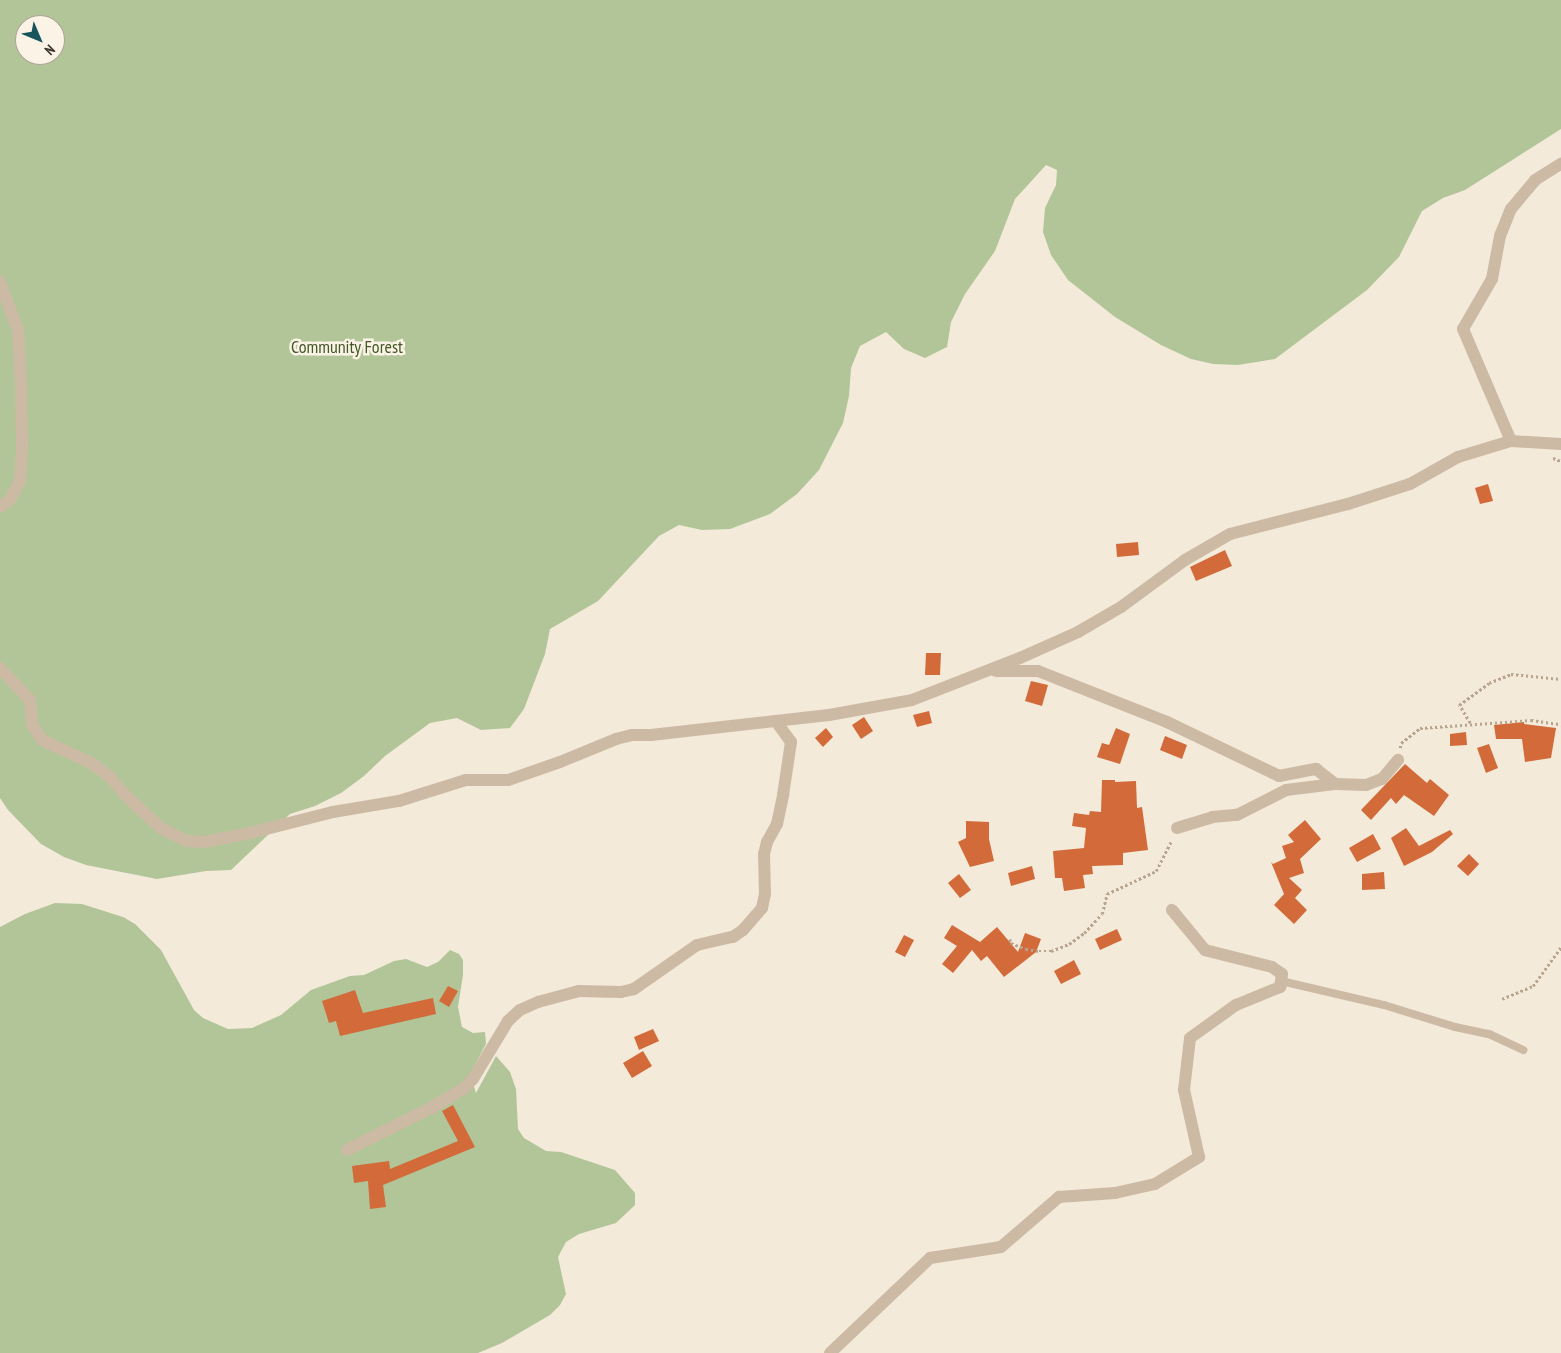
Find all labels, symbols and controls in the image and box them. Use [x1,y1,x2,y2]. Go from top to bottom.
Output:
north arrow [15,15,65,65]
text: N [41,41,59,59]
park label: Community Forest [291,336,403,358]

